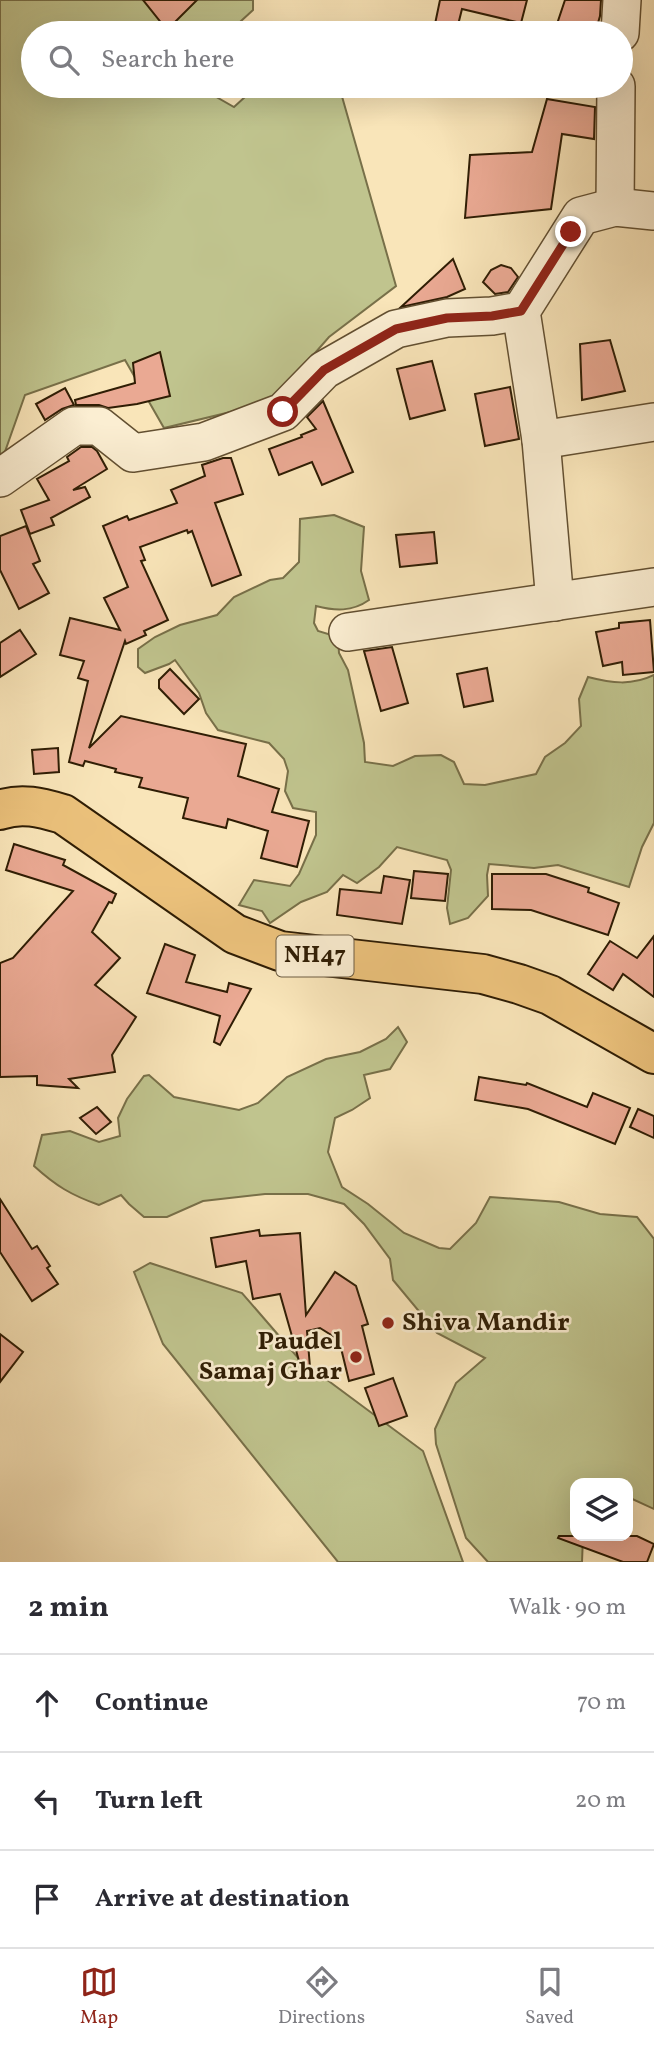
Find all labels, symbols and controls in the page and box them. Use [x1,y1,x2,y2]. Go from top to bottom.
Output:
search box [21,21,633,98]
icon: search [45,41,83,79]
text: Search here [101,42,234,78]
route end [555,216,586,247]
route start [267,396,298,427]
road number: NH47 [276,936,354,976]
place label: Shiva Mandir [402,1305,570,1341]
marker: Shiva Mandir [380,1315,396,1331]
place label: Paudel Samaj Ghar [199,1324,342,1390]
marker: Paudel Samaj Ghar [348,1349,364,1365]
map controls [570,1478,633,1541]
button: layers [570,1478,633,1541]
text: 2 min [28,1587,109,1629]
text: Walk · 90 m [509,1592,626,1624]
icon: ahead [28,1684,66,1722]
text: Continue [95,1685,208,1721]
text: 70 m [577,1687,626,1719]
icon: left [28,1782,66,1820]
text: Turn left [95,1783,203,1819]
text: 20 m [575,1785,626,1817]
icon: arrive [28,1880,66,1918]
text: Arrive at destination [95,1881,350,1917]
tab: Map [80,1963,118,2031]
tab: Directions [278,1963,365,2031]
tab: Saved [525,1963,574,2031]

